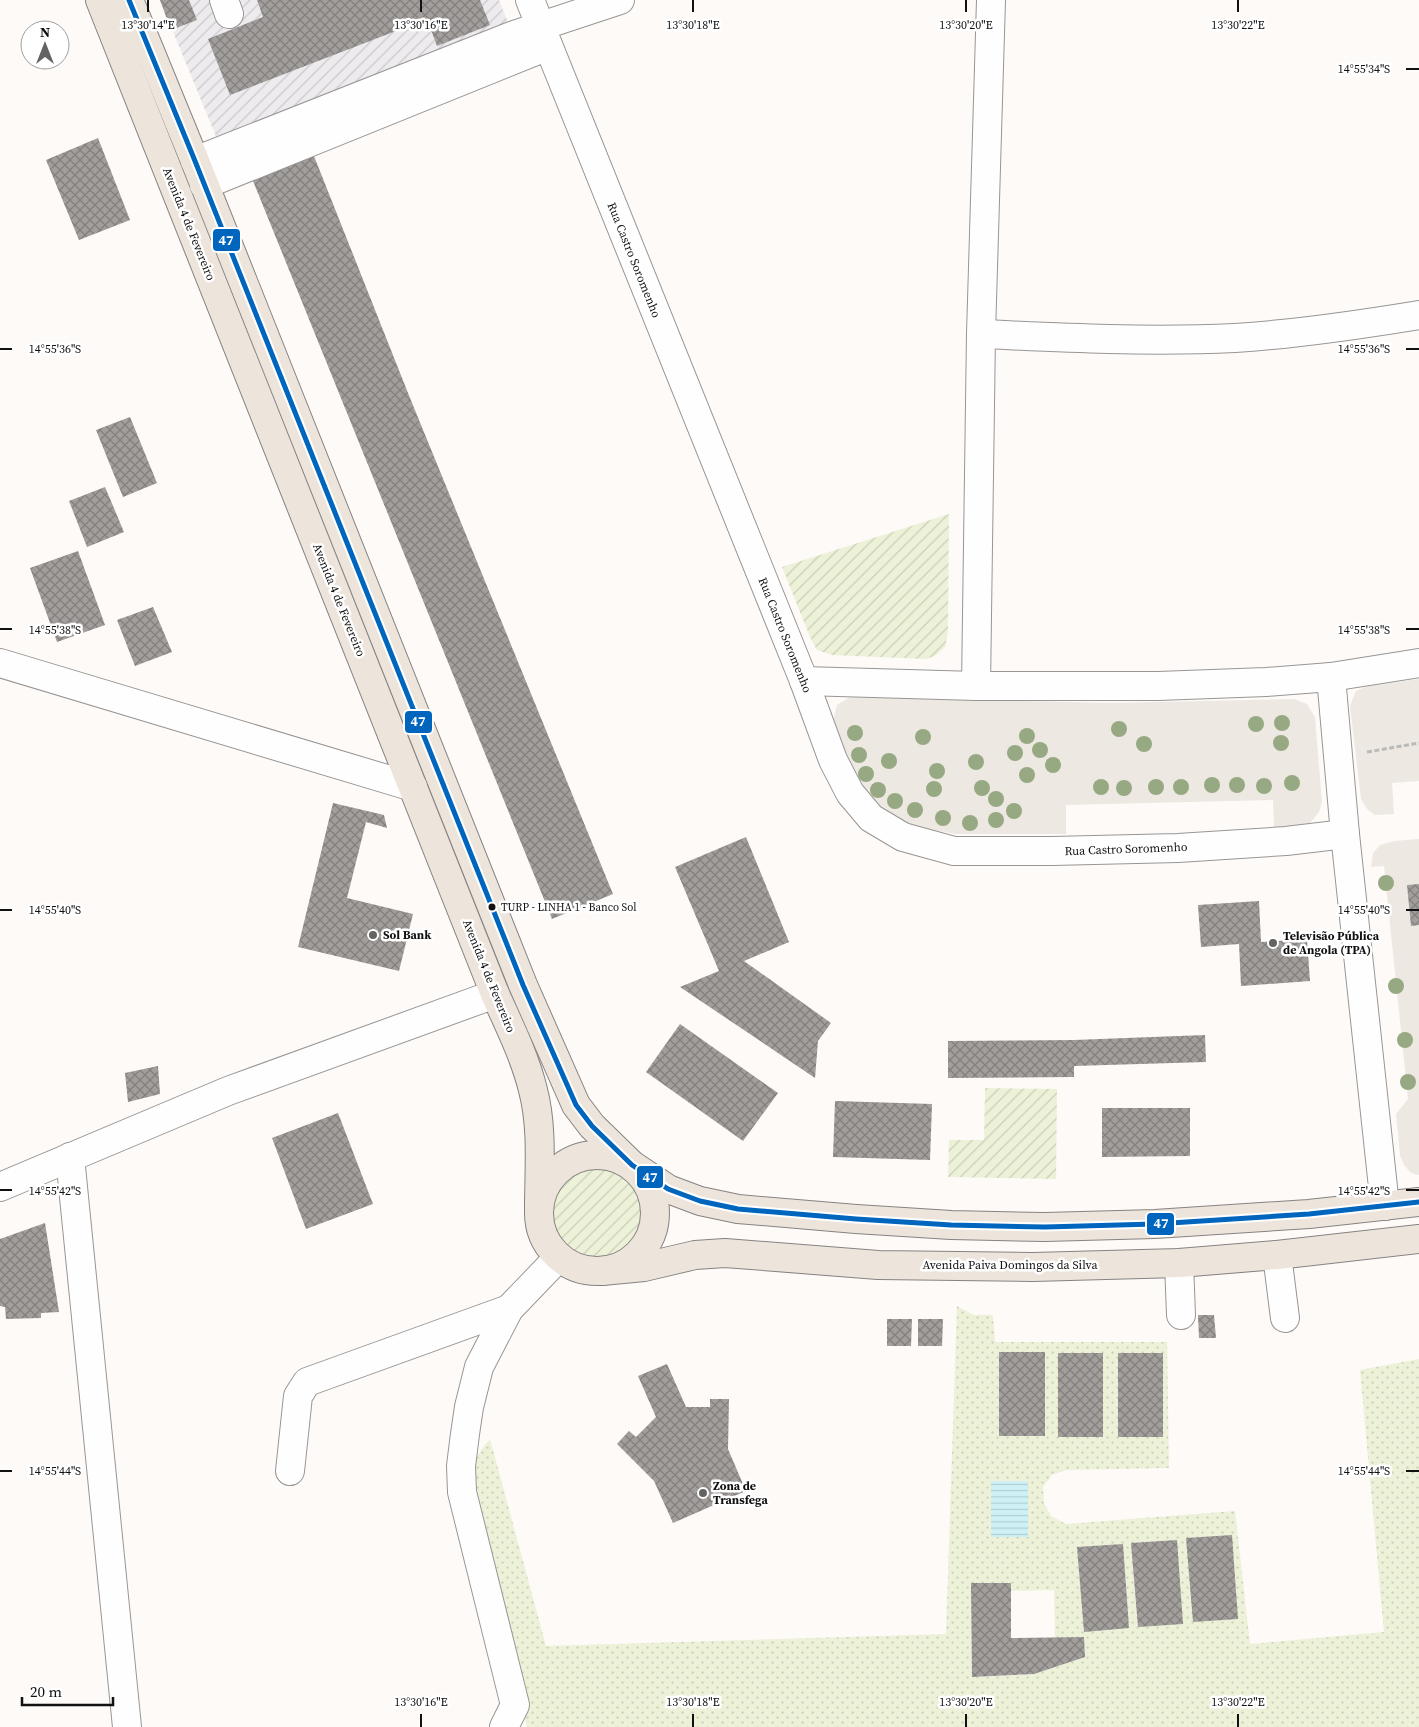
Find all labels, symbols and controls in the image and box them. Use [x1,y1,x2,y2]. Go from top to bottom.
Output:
text: 13°30'14"E [121,17,175,33]
text: 13°30'16"E [394,17,448,33]
text: 13°30'18"E [666,17,720,33]
text: 13°30'20"E [939,17,993,33]
text: 13°30'22"E [1211,17,1265,33]
north arrow [20,20,70,70]
text: N [40,22,50,42]
text: 14°55'34"S [1338,61,1390,77]
street label: Avenida 4 de Fevereiro [159,165,219,283]
street label: Rua Castro Soromenho [604,200,665,320]
line badge: 47 [212,228,241,252]
text: 47 [218,230,234,250]
text: 14°55'36"S [29,341,81,357]
text: 14°55'36"S [1338,341,1390,357]
street label: Avenida 4 de Fevereiro [309,541,369,659]
street label: Rua Castro Soromenho [755,575,816,695]
text: 14°55'38"S [29,622,81,638]
text: 14°55'38"S [1338,622,1390,638]
line badge: 47 [404,710,433,734]
text: 47 [410,711,426,731]
street label: Rua Castro Soromenho [1064,839,1188,859]
place label: TURP - LINHA 1 - Banco Sol [501,900,636,915]
text: 14°55'40"S [29,902,81,918]
marker: TURP - LINHA 1 - Banco Sol [487,902,497,912]
text: 14°55'40"S [1338,902,1390,918]
street label: Avenida 4 de Fevereiro [459,917,519,1035]
place label: Sol Bank [383,927,432,943]
place label: Televisão Pública de Angola (TPA) [1283,928,1380,958]
marker: Sol Bank [367,929,379,941]
marker: Televisão Pública de Angola (TPA) [1267,937,1279,949]
line badge: 47 [636,1165,664,1189]
text: 47 [642,1167,658,1187]
text: 14°55'42"S [29,1183,81,1199]
text: 14°55'42"S [1338,1183,1390,1199]
line badge: 47 [1146,1212,1175,1236]
text: 47 [1153,1213,1169,1233]
street label: Avenida Paiva Domingos da Silva [922,1257,1098,1273]
text: 14°55'44"S [29,1463,81,1479]
text: 14°55'44"S [1338,1463,1390,1479]
place label: Zona de Transfega [713,1478,768,1508]
marker: Zona de Transfega [697,1487,709,1499]
scale bar [22,1674,114,1706]
text: 20 m [30,1681,62,1702]
text: 13°30'16"E [394,1694,448,1710]
text: 13°30'18"E [666,1694,720,1710]
text: 13°30'20"E [939,1694,993,1710]
text: 13°30'22"E [1211,1694,1265,1710]

